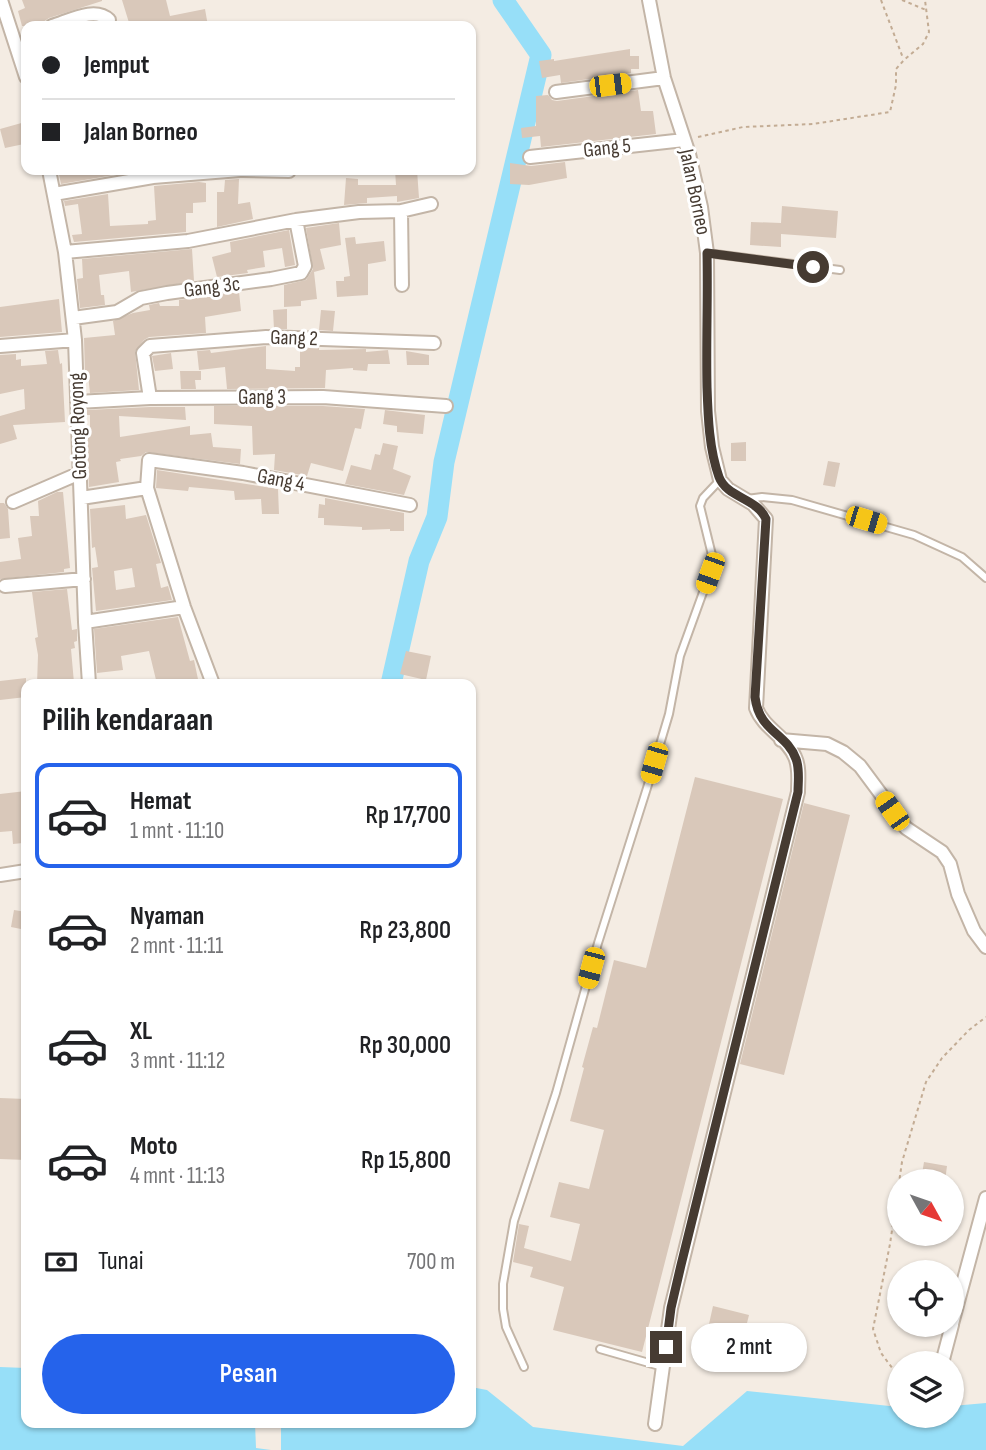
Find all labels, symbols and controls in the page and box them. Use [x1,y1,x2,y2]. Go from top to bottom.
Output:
text: Jemput [84,50,149,81]
car [588,72,633,98]
text: Jalan Borneo [84,117,198,148]
street label: Gang 5 [582,133,632,163]
street label: Jalan Borneo [674,146,716,237]
route start [797,251,829,283]
street label: Gang 3c [182,271,242,303]
street label: Gang 2 [270,325,318,351]
street label: Gotong Royong [64,372,92,480]
street label: Gang 3 [238,385,286,410]
street label: Gang 4 [255,463,307,497]
car [843,504,890,536]
car [693,550,728,596]
text: Pilih kendaraan [42,701,213,740]
car [639,740,670,786]
icon: car [46,784,109,847]
text: Hemat [130,786,191,817]
car [872,788,913,834]
text: Rp 17,700 [366,800,451,831]
text: 1 mnt · 11:10 [130,817,224,845]
icon: car [46,899,109,962]
text: Nyaman [130,901,204,932]
text: Rp 23,800 [360,915,451,946]
text: 2 mnt · 11:11 [130,932,223,960]
car [576,945,607,991]
icon: car [46,1014,109,1077]
text: XL [130,1016,152,1047]
text: Rp 30,000 [359,1030,451,1061]
text: 3 mnt · 11:12 [130,1047,225,1075]
icon: car [46,1129,109,1192]
text: Moto [130,1131,178,1162]
text: Rp 15,800 [361,1145,451,1176]
text: 4 mnt · 11:13 [130,1162,225,1190]
north arrow [887,1169,964,1246]
map controls [887,1169,964,1428]
icon: cash [42,1243,80,1281]
text: Tunai [98,1246,144,1277]
text: 700 m [407,1248,455,1276]
button: locate [887,1260,964,1337]
callout: 2 mnt [690,1322,806,1372]
route end [650,1331,682,1363]
text: 2 mnt [726,1333,772,1361]
button: Pesan [42,1334,455,1414]
button: layers [887,1351,964,1428]

